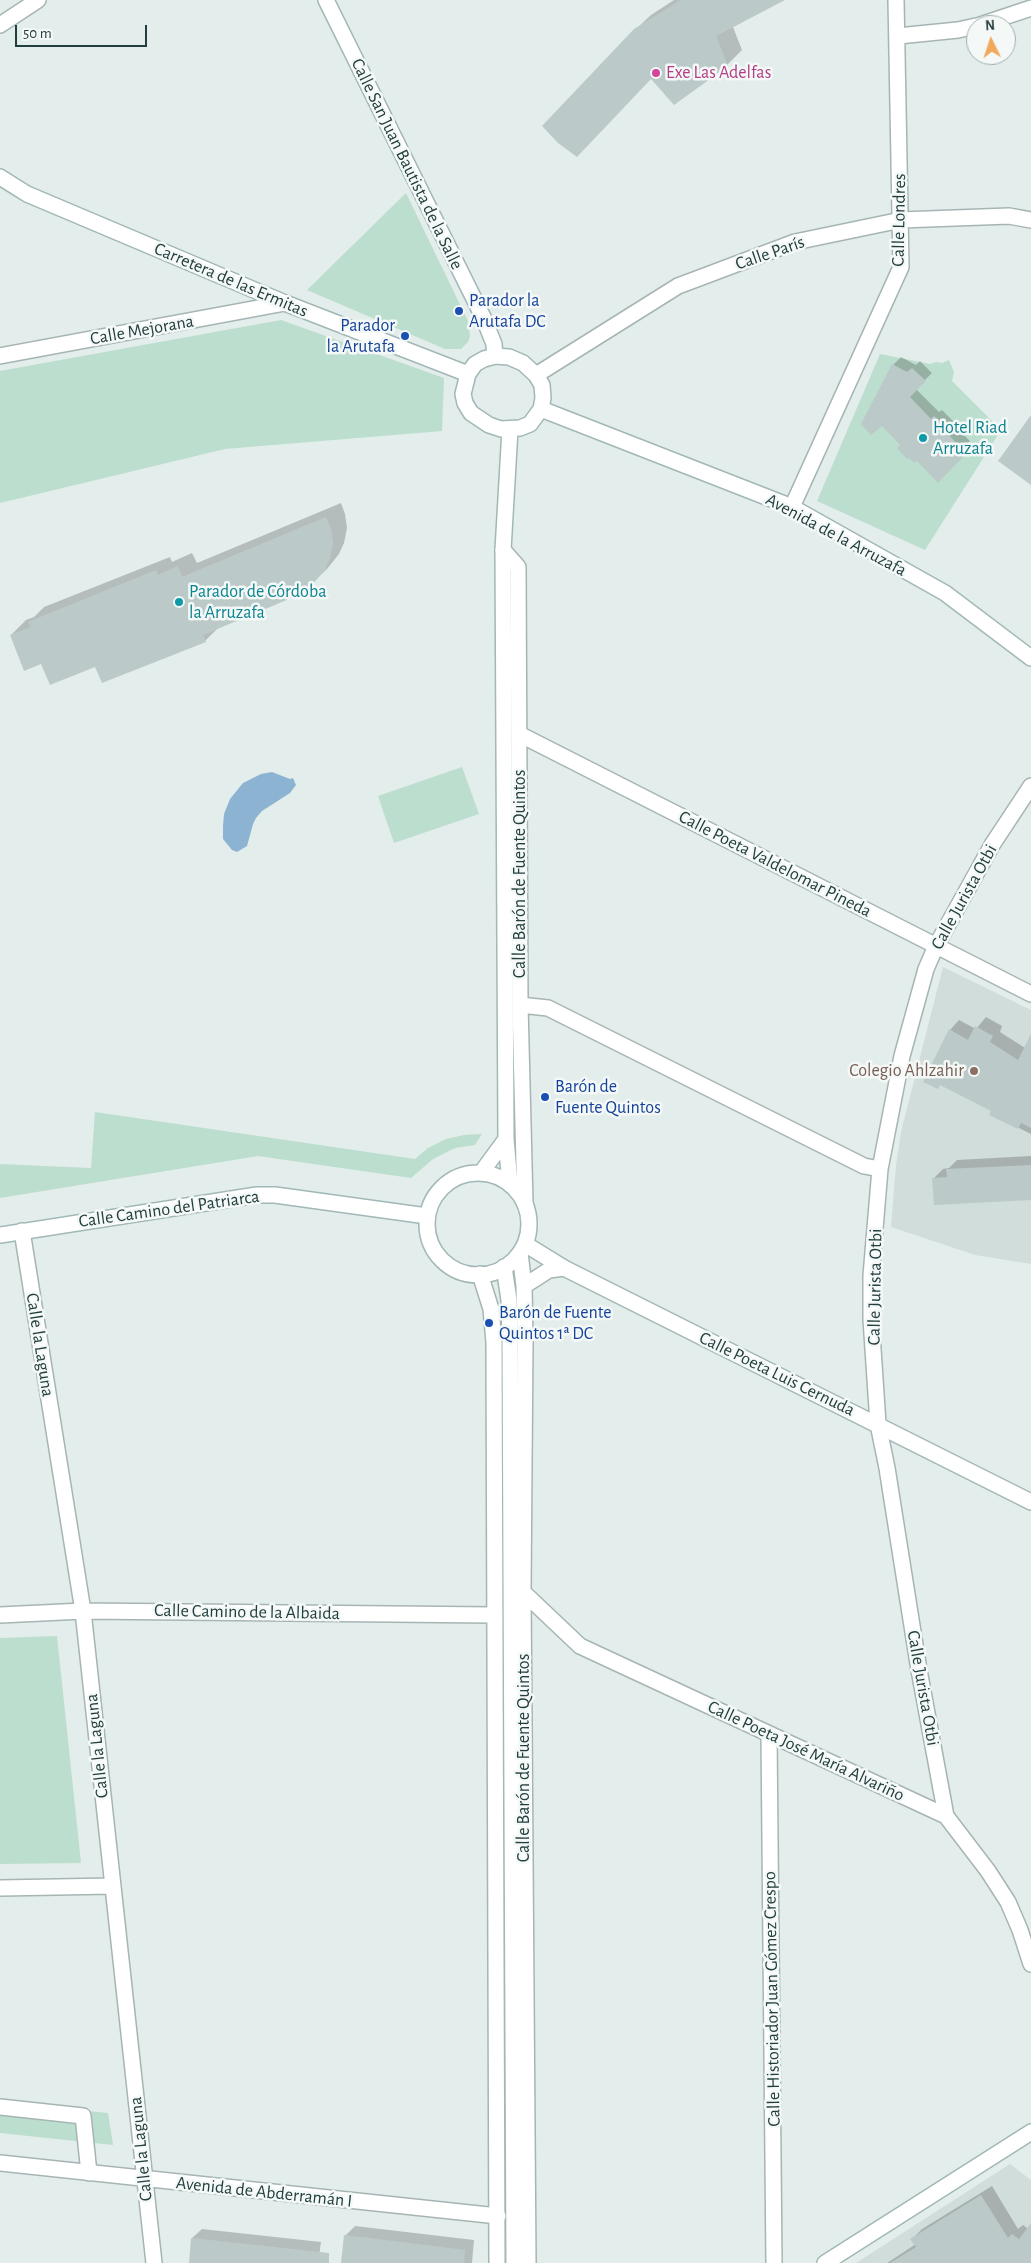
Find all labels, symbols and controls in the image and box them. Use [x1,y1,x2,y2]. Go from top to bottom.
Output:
scale bar [18,15,150,47]
north arrow [966,15,1016,65]
text: N [985,19,995,33]
text: 50 m [23,26,52,41]
street label: Calle San Juan Bautista de la Salle [346,55,468,273]
place label: Exe Las Adelfas [666,62,771,84]
marker: Exe Las Adelfas [650,67,662,79]
street label: Calle Londres [887,173,911,267]
street label: Calle París [733,231,807,275]
street label: Carretera de las Ermitas [151,238,311,322]
place label: Parador la Arutafa DC [469,290,546,332]
marker: Parador la Arutafa DC [453,305,465,317]
street label: Calle Mejorana [89,310,195,350]
place label: Parador la Arutafa [327,315,395,358]
marker: Parador la Arutafa [399,330,411,342]
place label: Hotel Riad Arruzafa [933,417,1007,459]
marker: Hotel Riad Arruzafa [917,432,929,444]
street label: Avenida de la Arruzafa [762,489,910,581]
place label: Parador de Córdoba la Arruzafa [189,581,327,624]
marker: Parador de Córdoba la Arruzafa [173,596,185,608]
street label: Calle Barón de Fuente Quintos [509,770,531,978]
street label: Calle Poeta Valdelomar Pineda [675,806,875,922]
street label: Calle Jurista Otbi [926,841,1002,953]
place label: Colegio Ahlzahir [849,1060,964,1082]
marker: Colegio Ahlzahir [968,1065,980,1077]
place label: Barón de Fuente Quintos [555,1076,661,1118]
marker: Barón de Fuente Quintos [539,1091,551,1103]
street label: Calle Camino del Patriarca [77,1186,261,1232]
street label: Calle Jurista Otbi [863,1228,887,1346]
street label: Calle la Laguna [21,1292,59,1398]
place label: Barón de Fuente Quintos 1ª DC [499,1302,612,1345]
marker: Barón de Fuente Quintos 1ª DC [483,1317,495,1329]
street label: Calle Poeta Luis Cernuda [696,1327,858,1421]
street label: Calle Camino de la Albaida [154,1600,340,1624]
street label: Calle Jurista Otbi [902,1629,944,1747]
street label: Calle Barón de Fuente Quintos [513,1654,535,1862]
street label: Calle la Laguna [81,1693,113,1799]
street label: Calle Poeta José María Alvariño [704,1696,908,1806]
street label: Calle Historiador Juan Gómez Crespo [759,1871,785,2127]
street label: Calle la Laguna [125,2096,157,2202]
street label: Avenida de Abderramán I [175,2172,353,2212]

